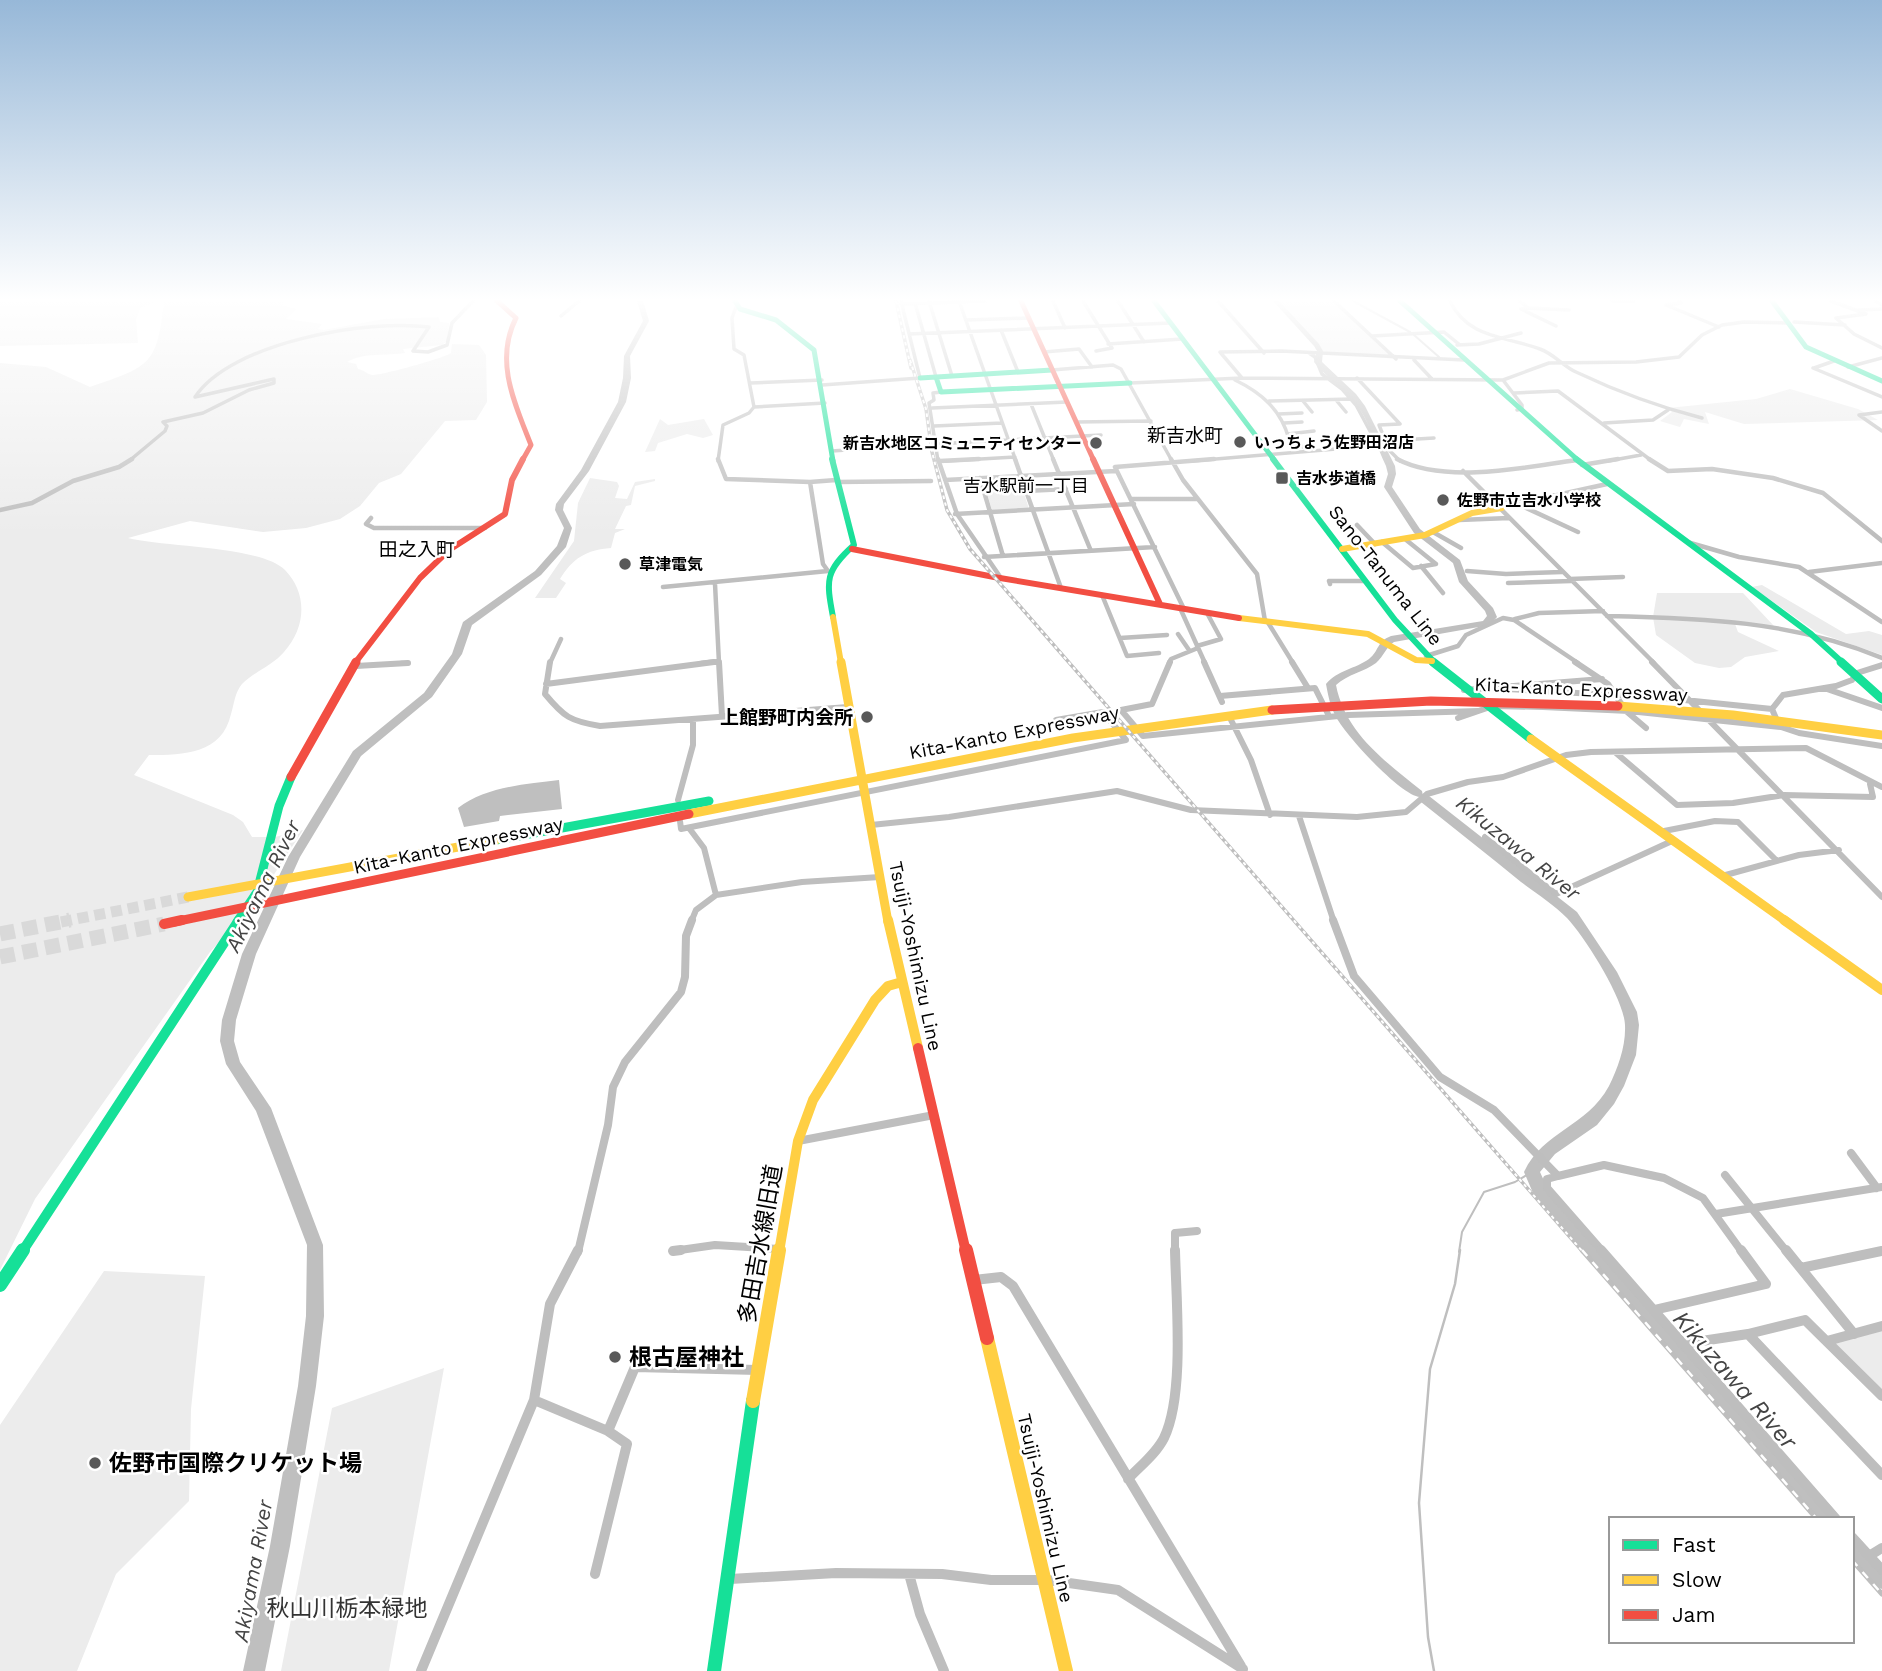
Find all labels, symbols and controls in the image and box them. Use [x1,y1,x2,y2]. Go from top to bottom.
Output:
district label: 新吉水町 [1147,424,1223,447]
place label: いっちょう佐野田沼店 [1254,433,1414,452]
place label: 新吉水地区コミュニティセンター [843,434,1082,453]
marker: いっちょう佐野田沼店 [1232,434,1248,450]
marker: 新吉水地区コミュニティセンター [1088,435,1104,451]
place label: 吉水歩道橋 [1296,469,1376,488]
marker: 吉水歩道橋 [1274,470,1290,486]
district label: 吉水駅前一丁目 [963,475,1089,496]
place label: 佐野市立吉水小学校 [1456,491,1601,510]
marker: 佐野市立吉水小学校 [1435,492,1451,508]
street label: Sano-Tanuma Line [1324,501,1448,650]
district label: 田之入町 [379,538,455,561]
place label: 草津電気 [639,555,703,574]
marker: 草津電気 [617,556,633,572]
street label: Kita-Kanto Expressway [1474,672,1688,707]
street label: Kita-Kanto Expressway [907,701,1121,764]
place label: 上館野町内会所 [720,706,853,729]
marker: 上館野町内会所 [859,709,875,725]
water label: Kikuzawa River [1451,790,1586,906]
street label: Kita-Kanto Expressway [351,812,565,879]
water label: Akiyama River [219,815,306,957]
street label: Tsuiji-Yoshimizu Line [884,859,947,1053]
street label: 多田吉水線旧道 [733,1162,788,1326]
water label: Kikuzawa River [1667,1305,1804,1456]
place label: 根古屋神社 [629,1344,744,1371]
marker: 根古屋神社 [607,1349,623,1365]
street label: Tsuiji-Yoshimizu Line [1013,1411,1078,1605]
place label: 佐野市国際クリケット場 [109,1450,362,1477]
marker: 佐野市国際クリケット場 [87,1455,103,1471]
water label: Akiyama River [228,1497,277,1645]
legend [1609,1517,1854,1643]
text: Fast [1672,1532,1716,1557]
text: Slow [1672,1567,1722,1592]
park label: 秋山川栃本緑地 [267,1595,428,1622]
text: Jam [1672,1602,1715,1627]

